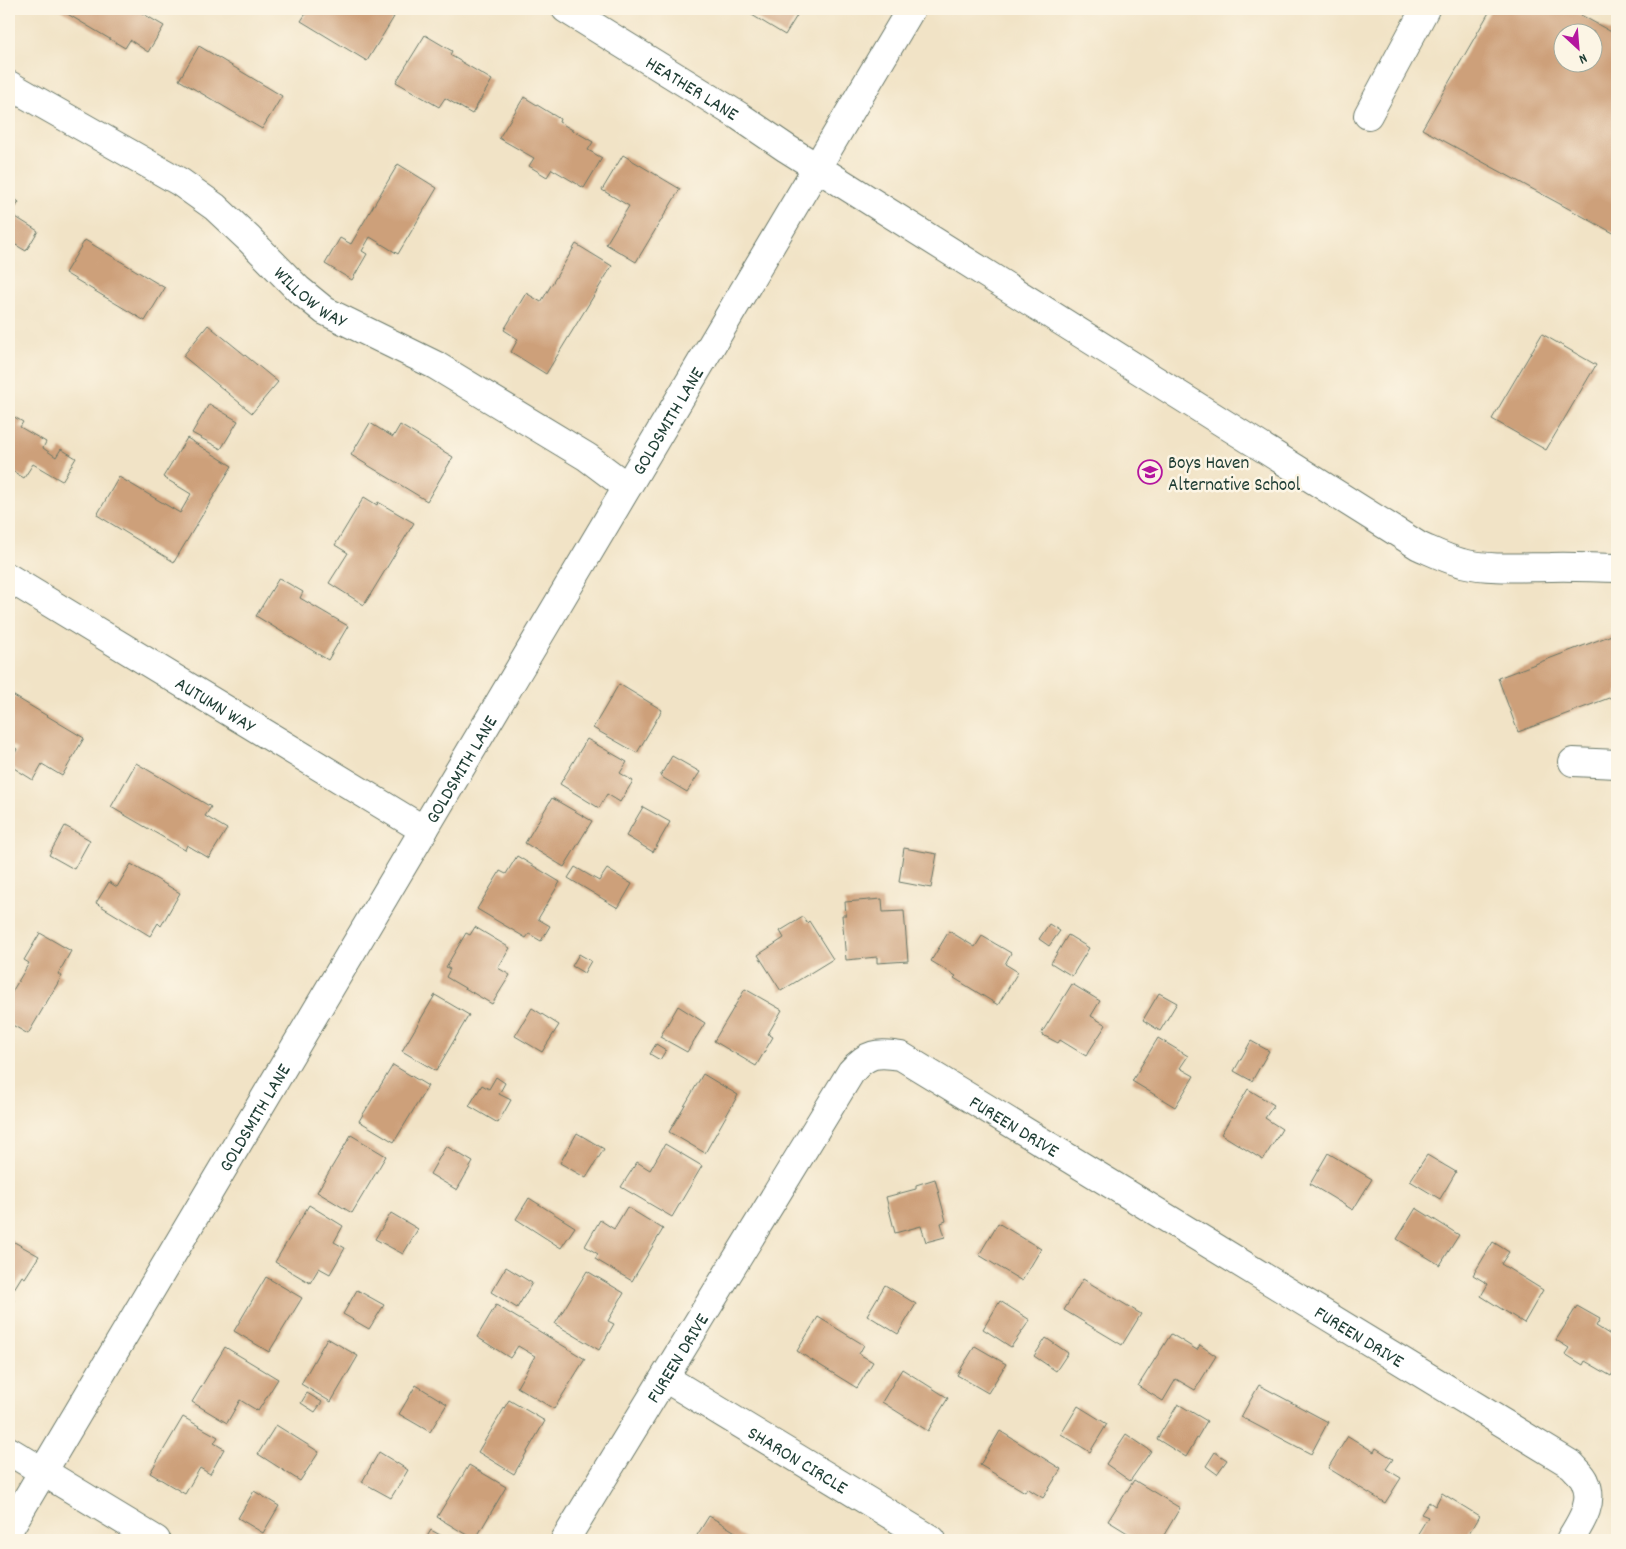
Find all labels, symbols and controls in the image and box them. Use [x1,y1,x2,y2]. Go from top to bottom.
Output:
north arrow [1554,22,1604,72]
text: N [1575,47,1590,68]
street label: HEATHER LANE [639,51,743,130]
street label: WILLOW WAY [266,262,351,337]
street label: GOLDSMITH LANE [627,363,713,481]
place label: Boys Haven Alternative School [1168,451,1301,500]
school or university icon: Boys Haven Alternative School [1137,459,1163,485]
street label: AUTUMN WAY [169,672,260,742]
street label: GOLDSMITH LANE [421,711,506,830]
street label: GOLDSMITH LANE [214,1059,299,1178]
street label: FUREEN DRIVE [963,1091,1063,1166]
street label: FUREEN DRIVE [1308,1301,1408,1377]
street label: FUREEN DRIVE [642,1309,718,1409]
street label: SHARON CIRCLE [741,1421,852,1503]

